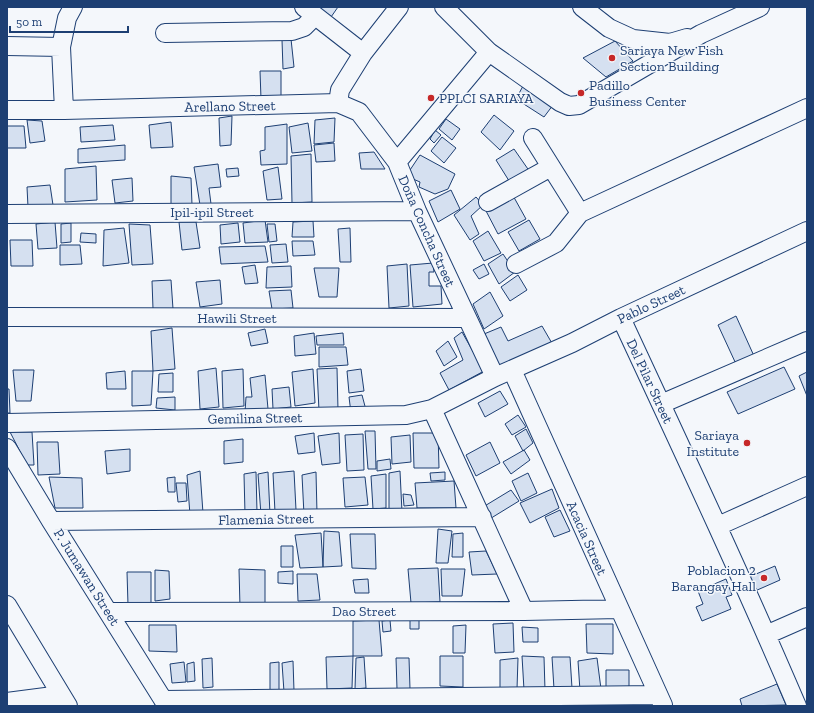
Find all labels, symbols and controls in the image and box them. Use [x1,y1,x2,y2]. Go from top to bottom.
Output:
scale bar [10,8,128,34]
text: 50 m [16,15,43,29]
place label: Sariaya New Fish Section Building [620,42,724,75]
marker: Sariaya New Fish Section Building [607,53,617,63]
place label: Padillo Business Center [589,77,687,110]
marker: Padillo Business Center [576,88,586,98]
place label: PPLCI SARIAYA [439,90,534,107]
marker: PPLCI SARIAYA [426,93,436,103]
street label: Arellano Street [184,97,276,116]
street label: Doña Concha Street [394,173,459,290]
street label: Ipil-ipil Street [170,204,254,221]
street label: Pablo Street [614,281,689,328]
street label: Hawili Street [197,310,277,327]
street label: Del Pilar Street [623,336,677,427]
street label: Gemilina Street [207,409,303,428]
place label: Sariaya Institute [686,427,739,460]
marker: Sariaya Institute [742,438,752,448]
street label: Acacia Street [563,499,611,579]
street label: Flamenia Street [218,510,315,529]
street label: P. Jumawan Street [50,526,124,629]
place label: Poblacion 2 Barangay Hall [671,562,756,595]
marker: Poblacion 2 Barangay Hall [759,573,769,583]
street label: Dao Street [332,603,397,620]

